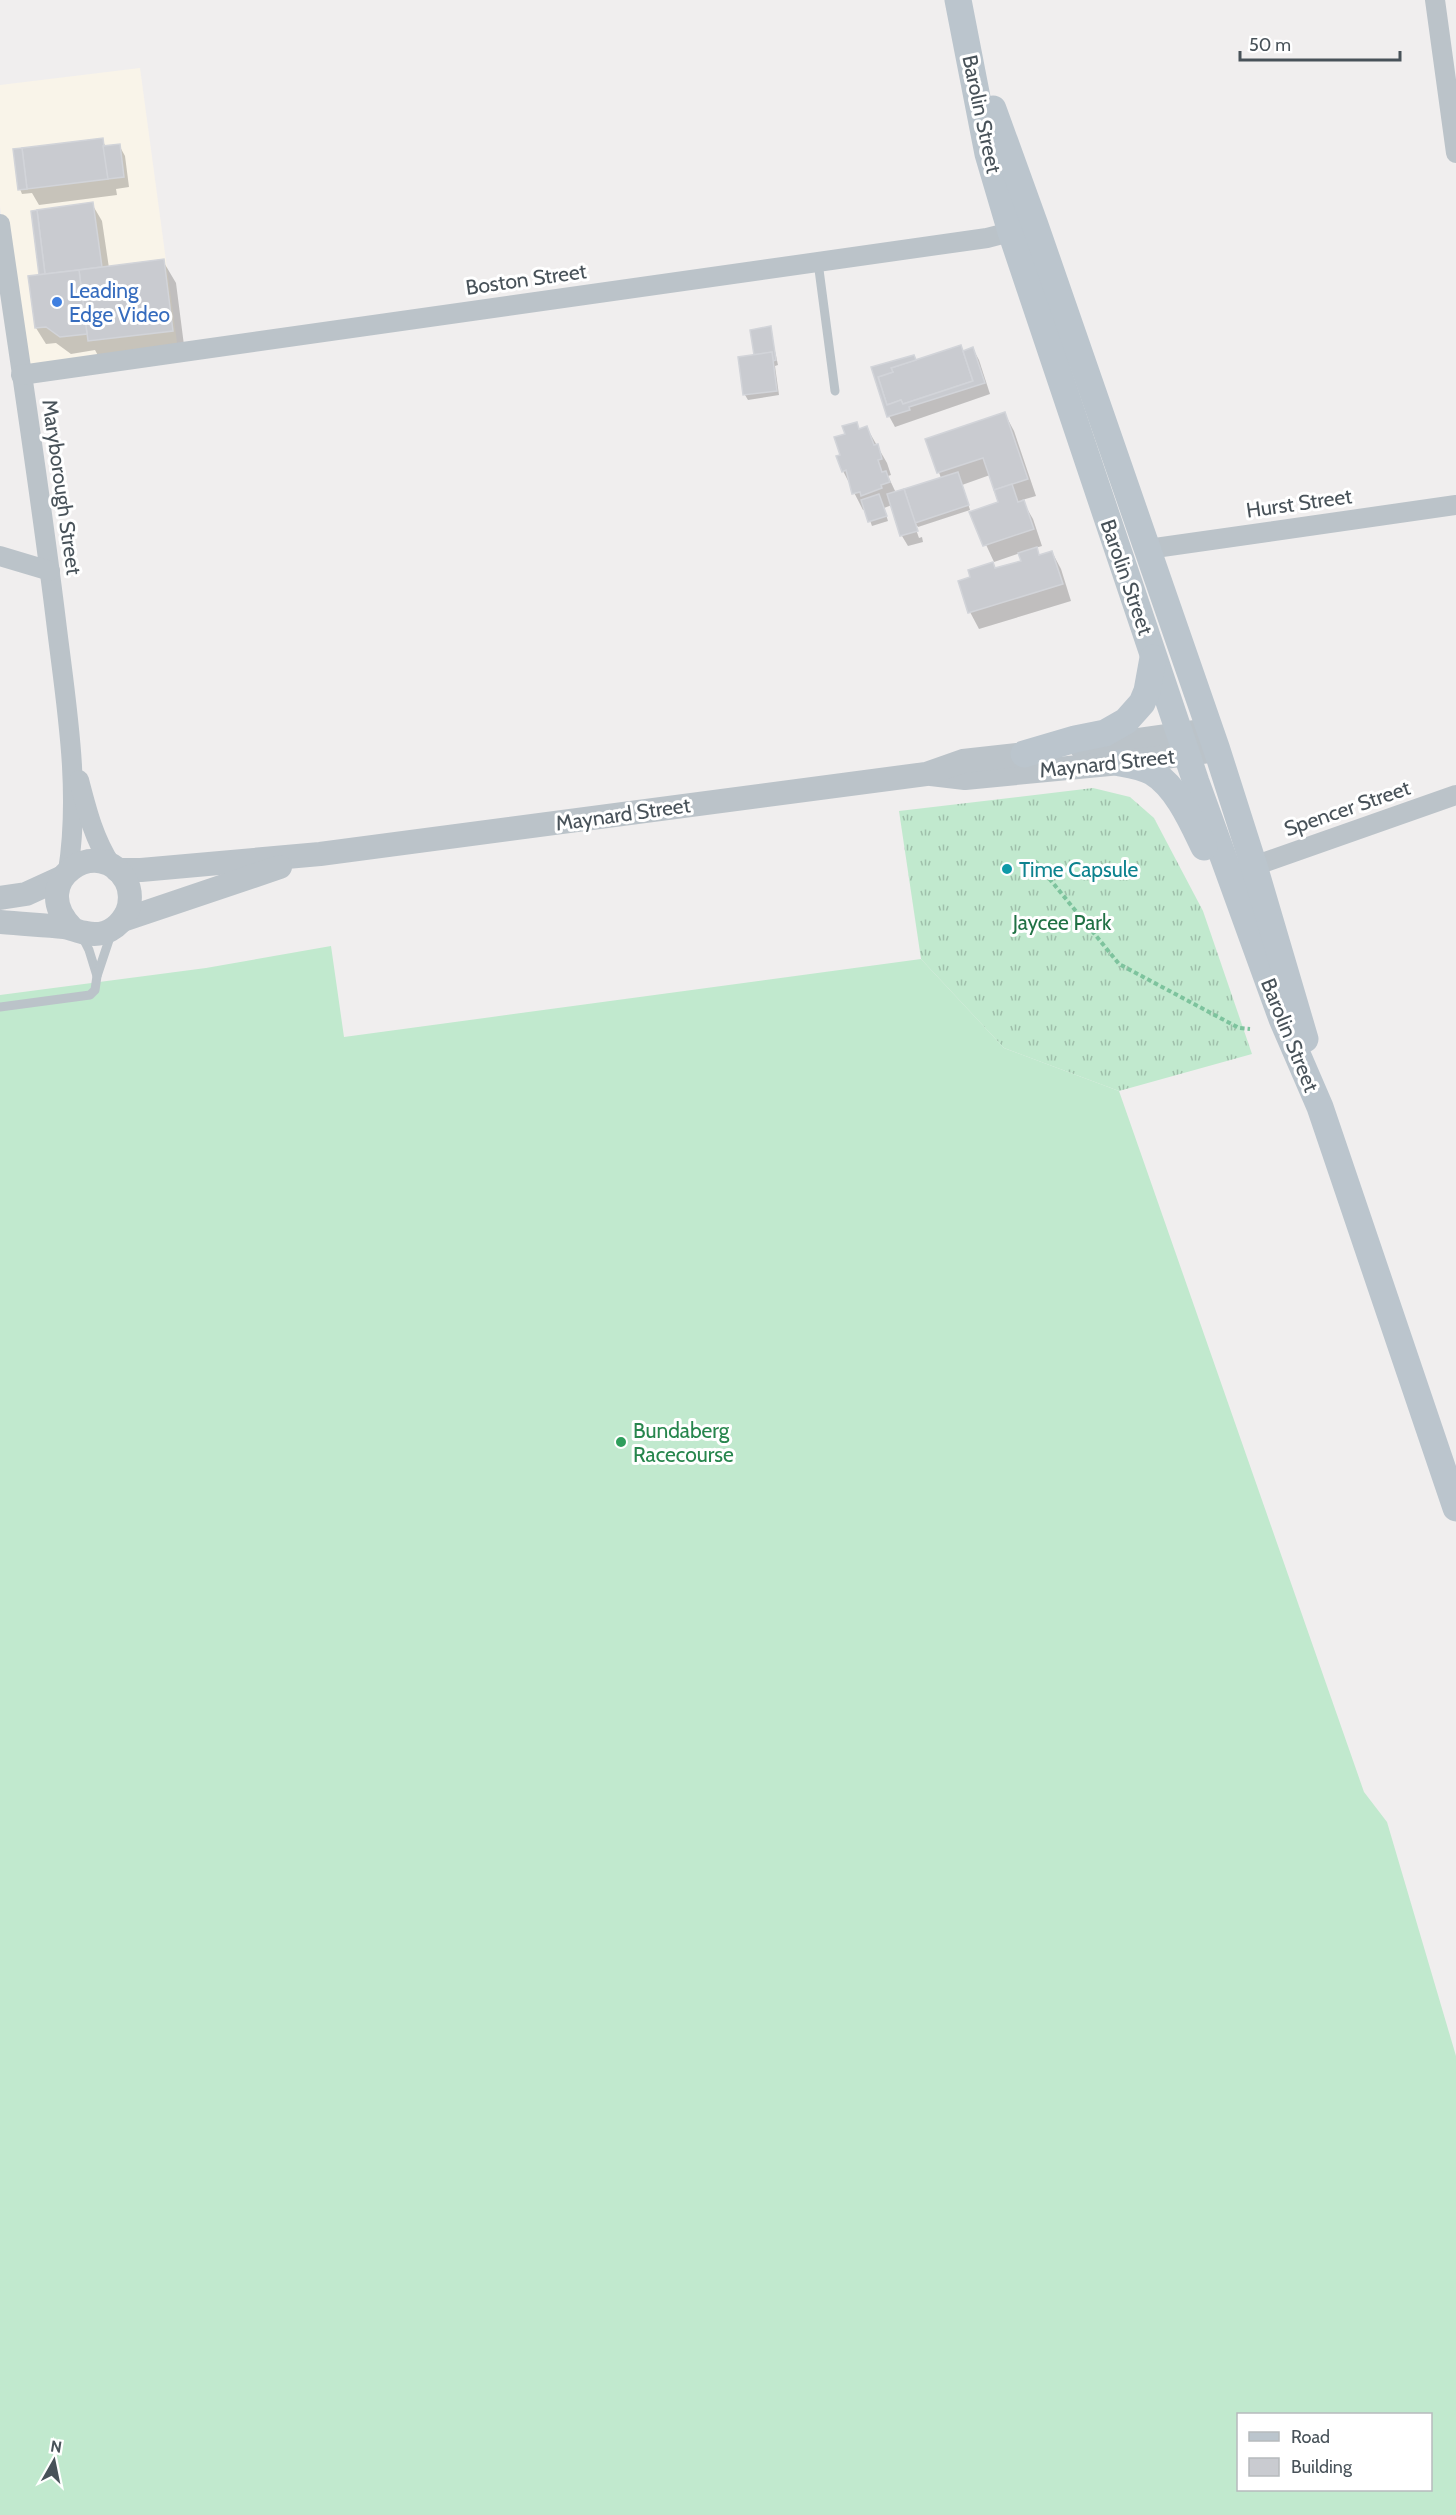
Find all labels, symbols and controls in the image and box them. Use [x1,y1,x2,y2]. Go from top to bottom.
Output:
scale bar [1240,24,1400,62]
text: 50 m [1249,34,1291,56]
street label: Barolin Street [957,53,1007,175]
street label: Boston Street [464,258,588,300]
place label: Leading Edge Video [69,278,170,327]
marker: Leading Edge Video [50,295,64,309]
street label: Maryborough Street [37,398,87,576]
street label: Hurst Street [1244,483,1354,523]
street label: Barolin Street [1096,516,1158,638]
street label: Maynard Street [1038,743,1176,783]
street label: Spencer Street [1281,775,1413,841]
street label: Maynard Street [554,792,692,836]
place label: Time Capsule [1019,857,1139,882]
marker: Time Capsule [1000,862,1014,876]
park label: Jaycee Park [1012,910,1112,935]
street label: Barolin Street [1256,975,1324,1095]
place label: Bundaberg Racecourse [633,1418,734,1467]
marker: Bundaberg Racecourse [614,1435,628,1449]
legend [1237,2413,1432,2491]
text: Road [1291,2426,1330,2448]
north arrow [24,2431,84,2491]
text: N [49,2436,63,2457]
text: Building [1291,2456,1353,2478]

